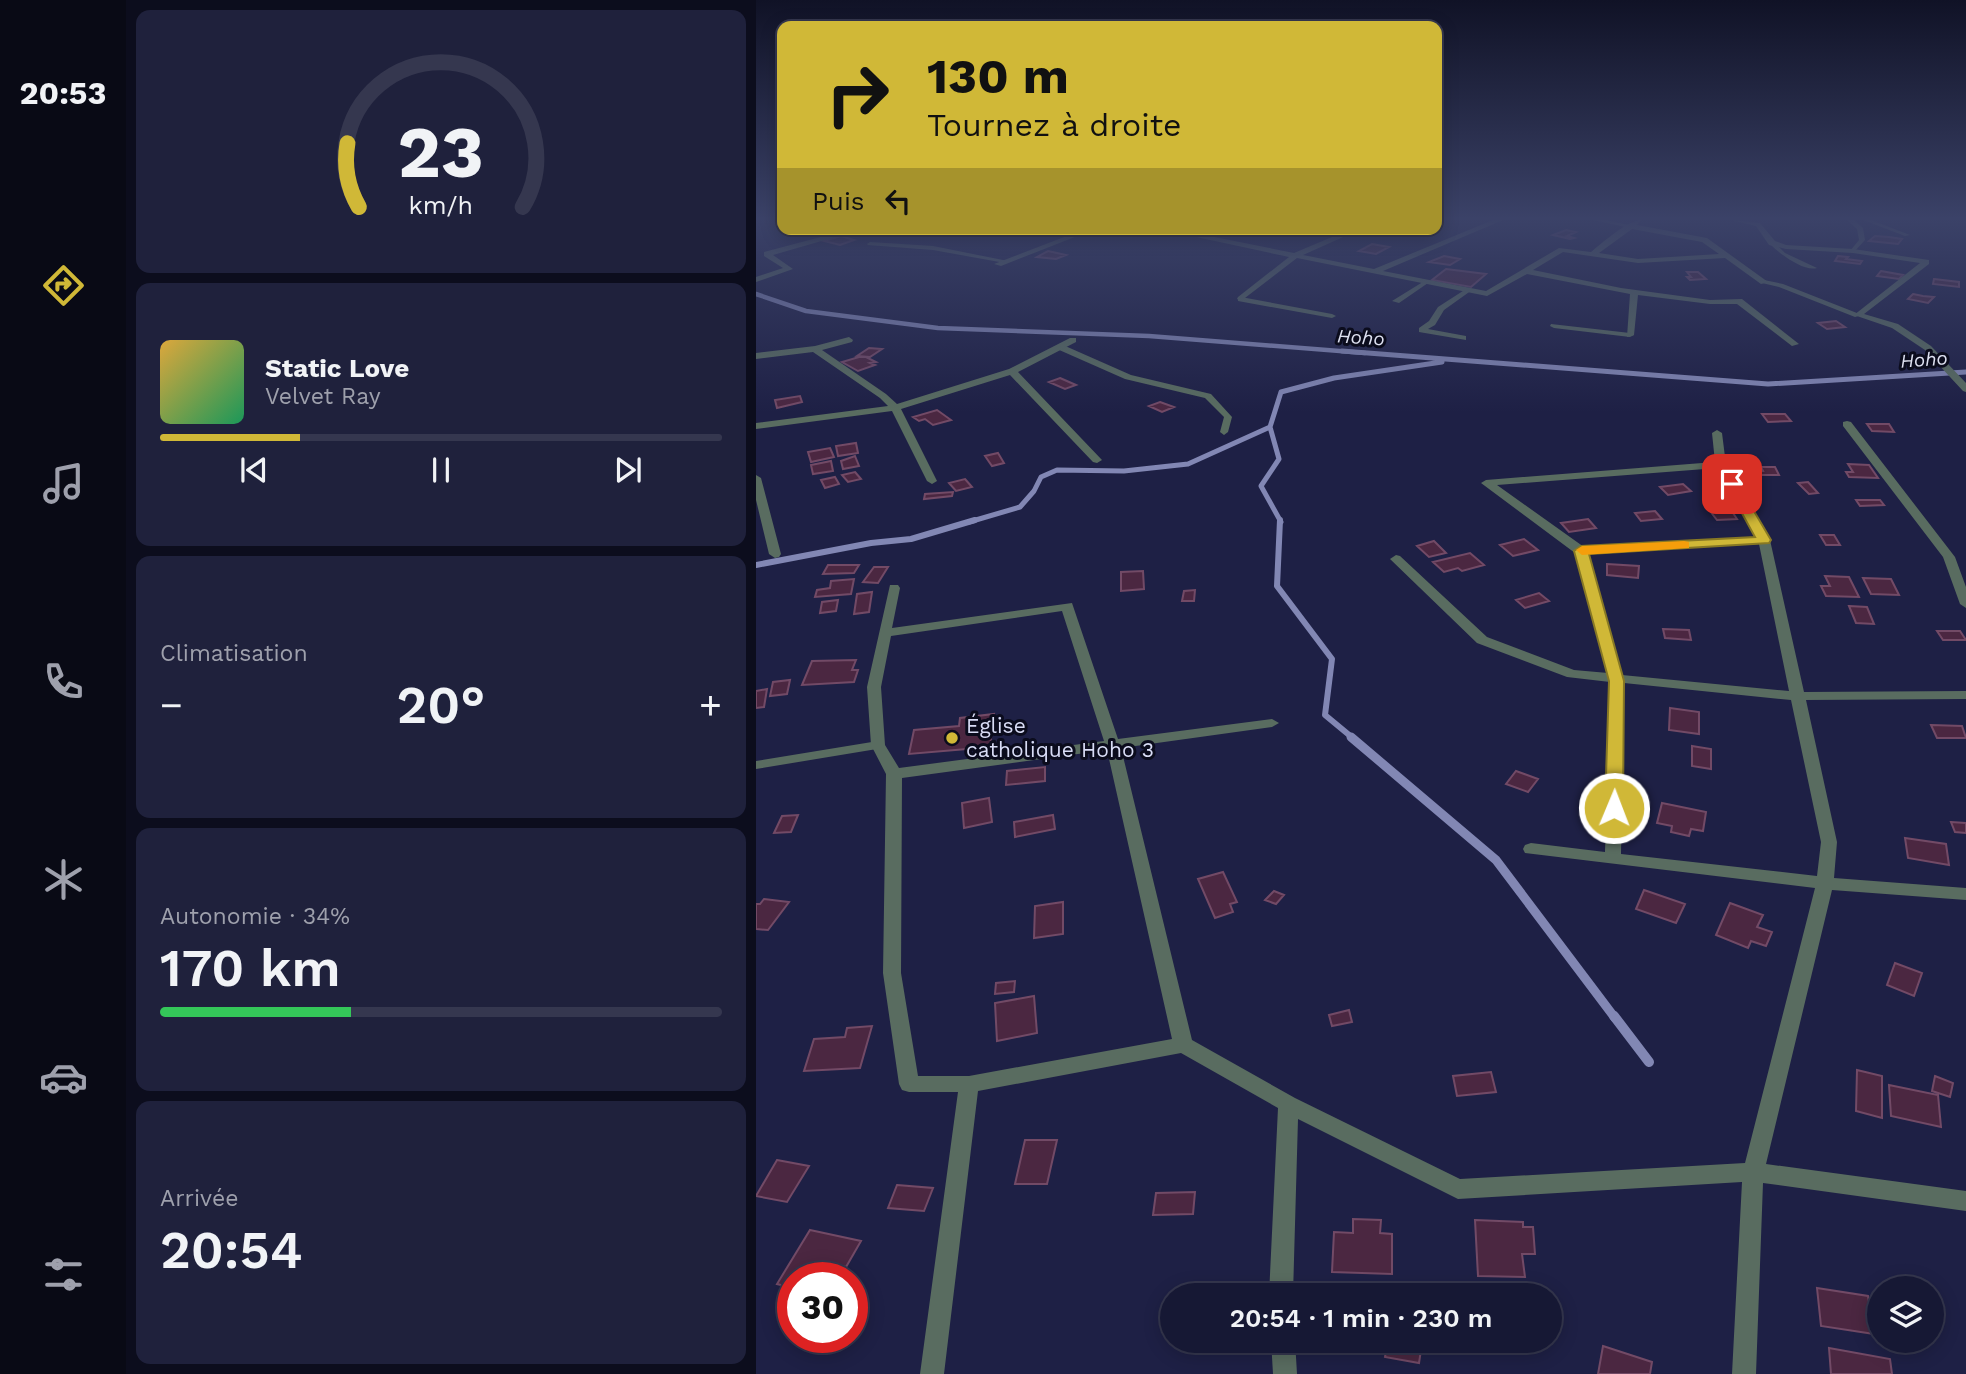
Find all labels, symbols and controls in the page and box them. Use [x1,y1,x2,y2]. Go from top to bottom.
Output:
text: 130 m [927,47,1069,105]
icon: right [812,49,903,140]
text: 20:53 [20,74,106,112]
text: Tournez à droite [927,106,1182,144]
text: 23 [398,110,484,196]
icon: left [879,182,917,220]
text: Puis [812,186,865,216]
text: km/h [409,191,473,220]
icon: directions [39,261,88,310]
water label: Hoho [1337,324,1385,351]
water label: Hoho [1900,346,1948,373]
text: Static Love [265,353,409,383]
text: Velvet Ray [265,383,381,410]
icon: previous [235,451,273,489]
icon: pause [422,451,460,489]
icon: next [609,451,647,489]
pin [1702,454,1762,514]
icon: music [39,459,88,508]
icon: arrive [1713,465,1751,503]
text: Climatisation [160,640,308,667]
icon: phone [39,657,88,706]
text: 20° [397,675,485,736]
text: − [160,683,183,727]
text: + [699,683,722,727]
place label: Église catholique Hoho 3 [966,713,1154,762]
marker: Église catholique Hoho 3 [944,730,960,746]
position arrow [1577,771,1651,845]
icon: climate [39,855,88,904]
text: Autonomie · 34% [160,903,350,930]
text: 170 km [160,938,341,999]
icon: car [39,1053,88,1102]
text: Arrivée [160,1185,239,1212]
text: 20:54 [160,1220,303,1281]
icon: filters [39,1250,88,1299]
speed limit sign: 30 [777,1262,868,1353]
map controls [1867,1276,1944,1353]
button: layers [1867,1276,1944,1353]
text: 20:54 · 1 min · 230 m [1230,1303,1492,1333]

